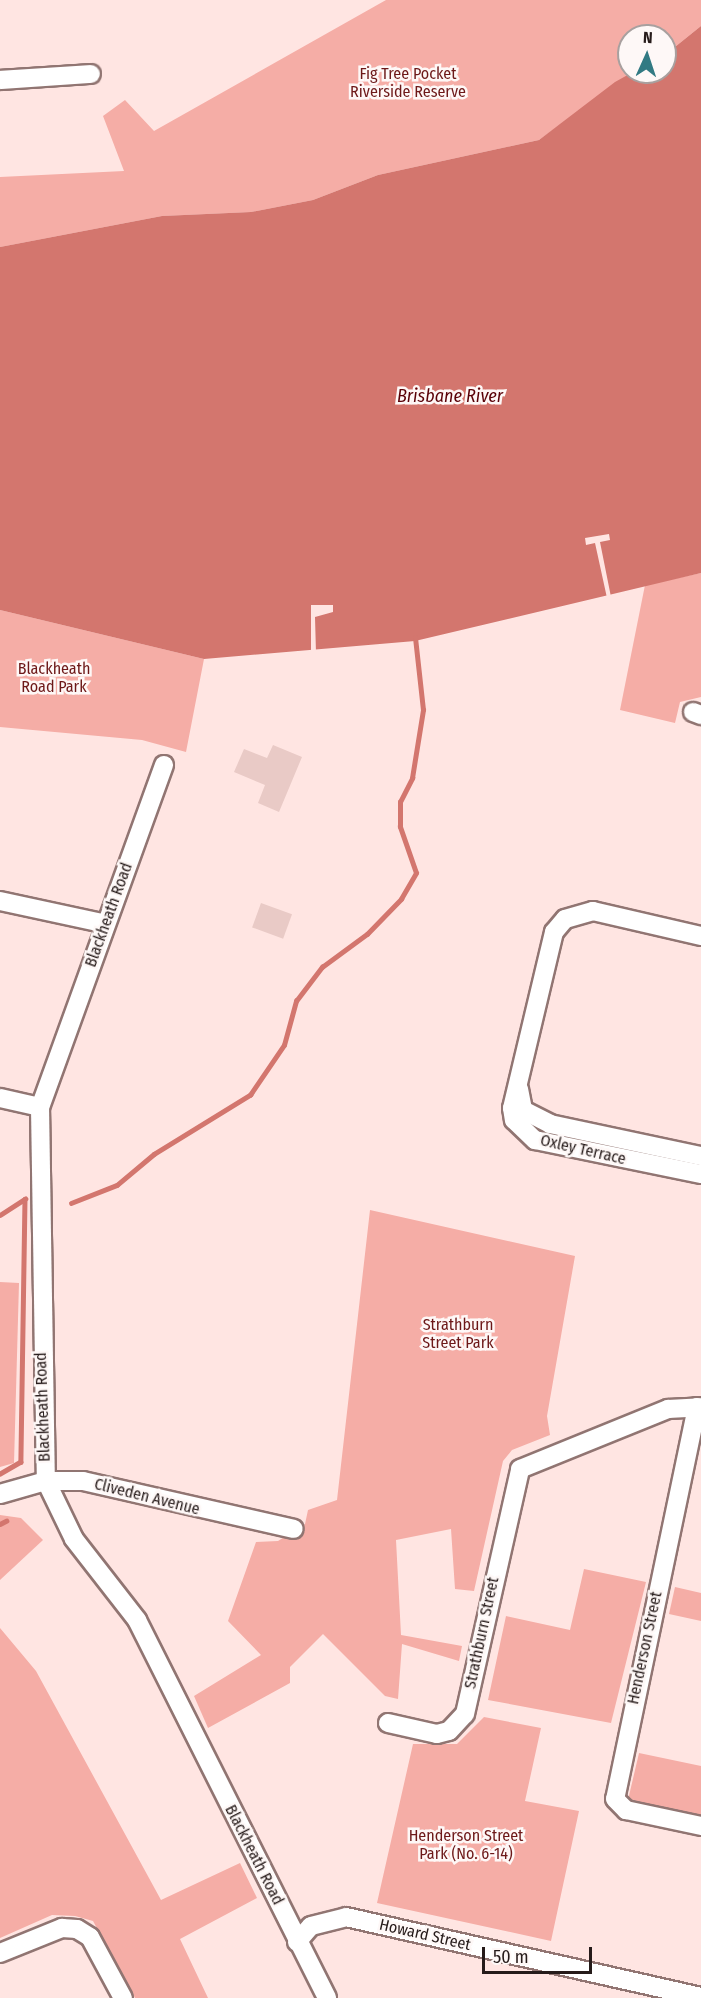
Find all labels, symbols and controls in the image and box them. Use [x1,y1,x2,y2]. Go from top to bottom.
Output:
north arrow [617,24,677,84]
text: N [643,28,653,47]
park label: Fig Tree Pocket Riverside Reserve [350,64,466,102]
water label: Brisbane River [397,385,503,407]
park label: Blackheath Road Park [18,659,90,697]
street label: Blackheath Road [81,860,137,970]
street label: Oxley Terrace [538,1131,628,1169]
park label: Strathburn Street Park [422,1315,494,1353]
street label: Blackheath Road [31,1352,55,1462]
street label: Cliveden Avenue [92,1475,202,1519]
street label: Strathburn Street [461,1575,503,1691]
street label: Henderson Street [624,1590,666,1706]
street label: Blackheath Road [221,1802,287,1908]
park label: Henderson Street Park (No. 6-14) [409,1826,523,1864]
street label: Howard Street [378,1915,472,1955]
scale bar [485,1935,594,1973]
text: 50 m [493,1946,529,1968]

